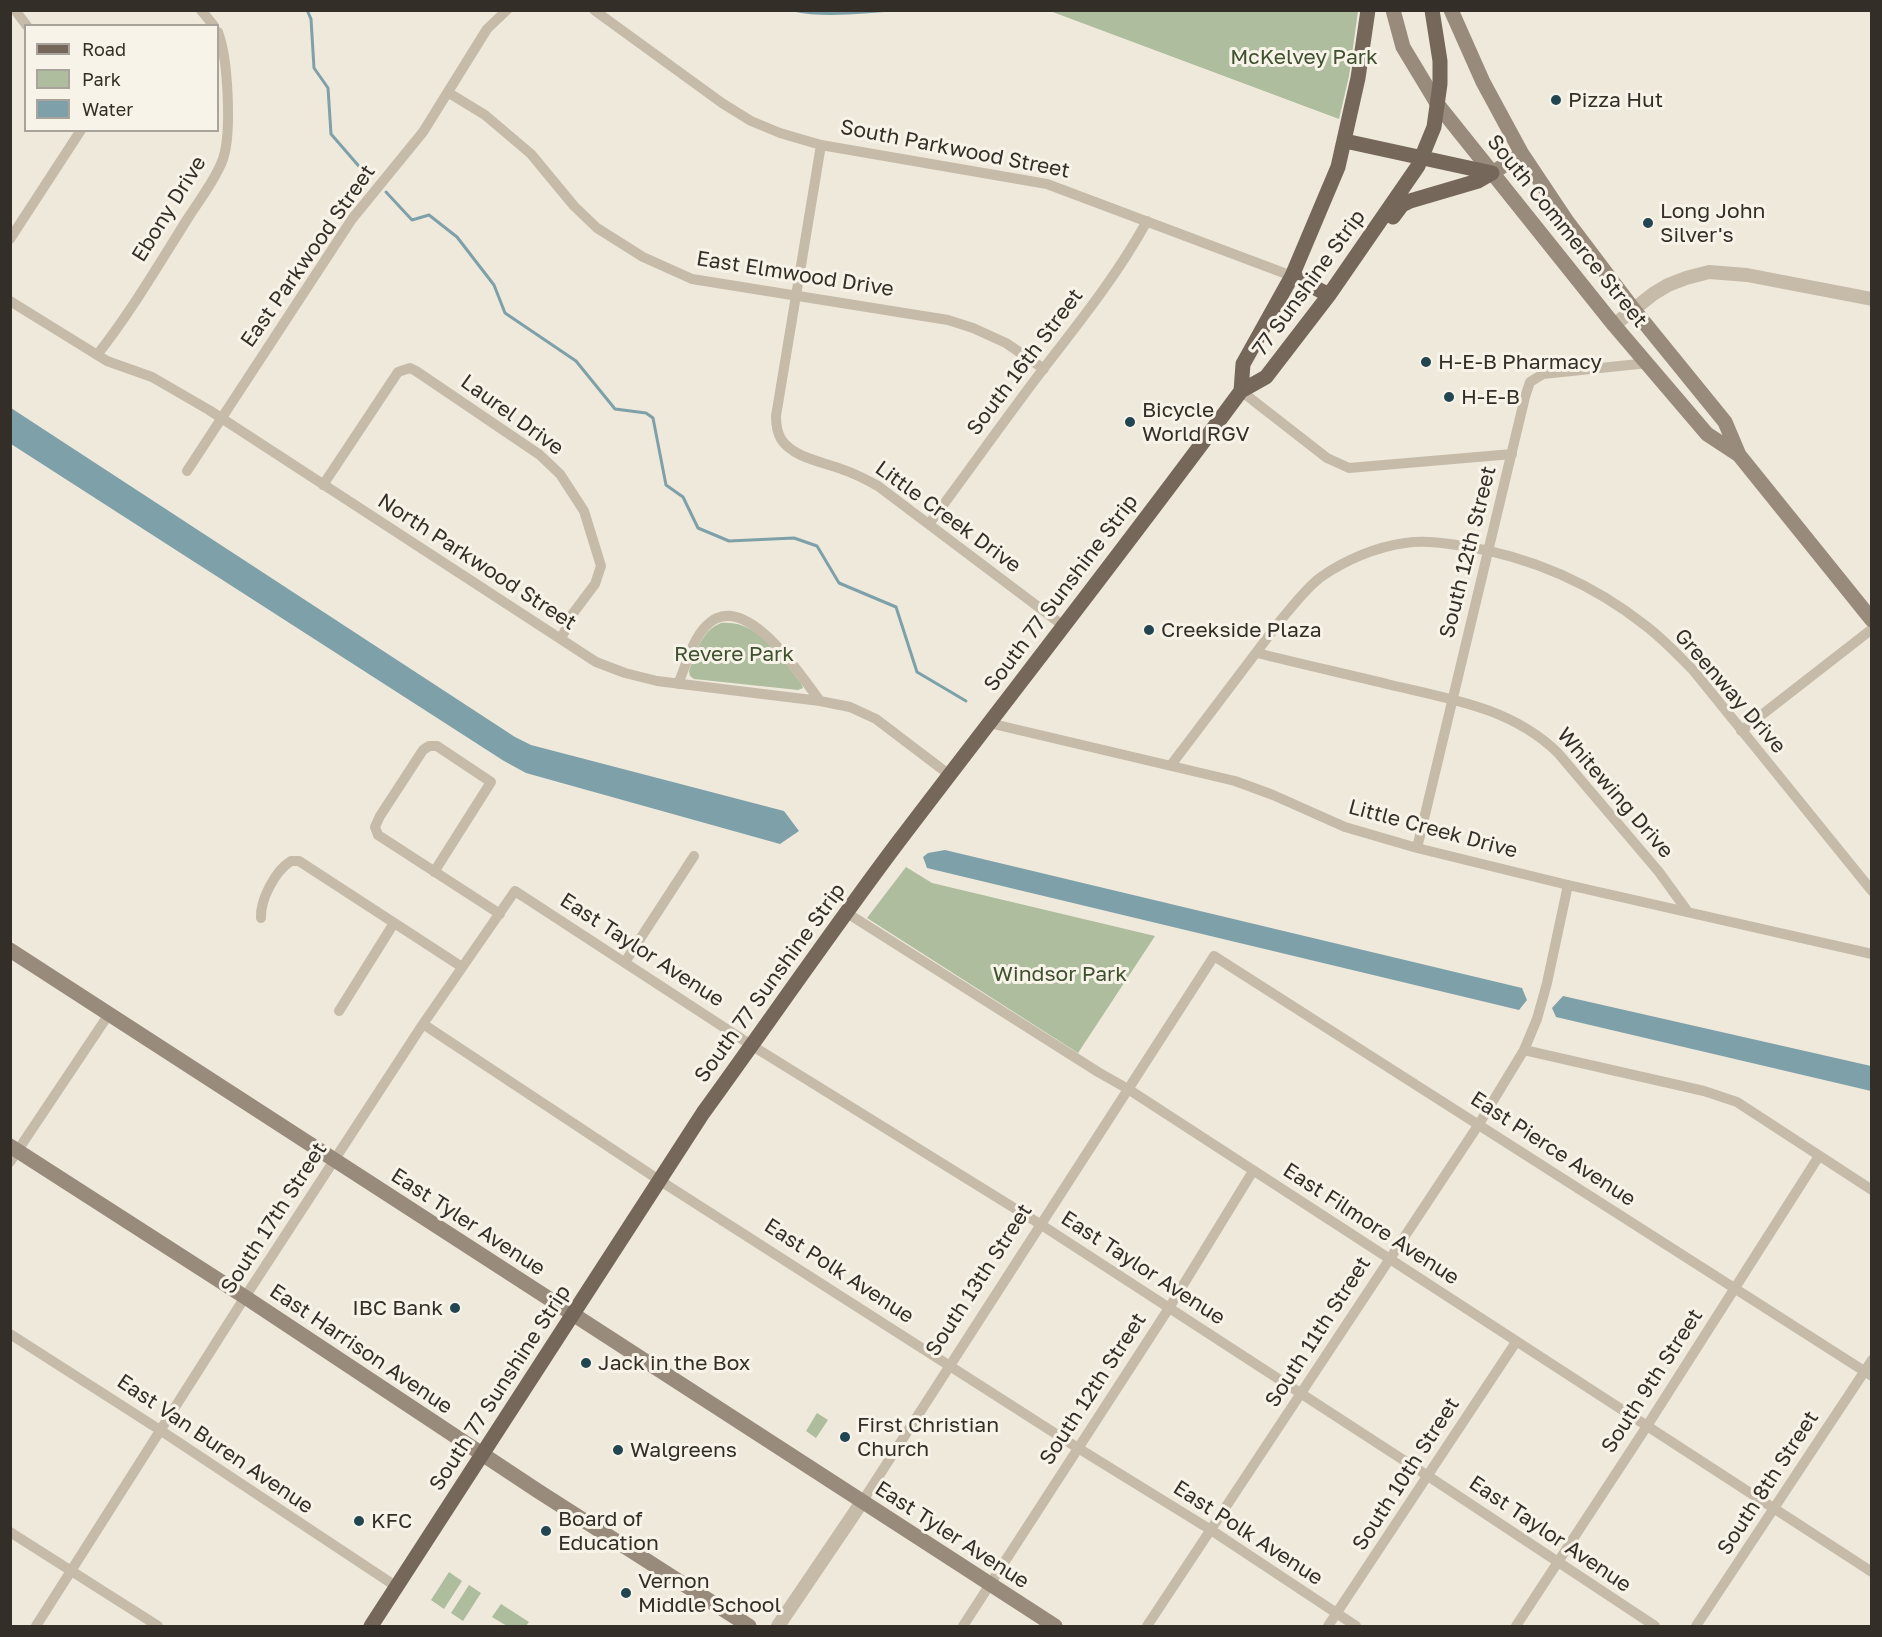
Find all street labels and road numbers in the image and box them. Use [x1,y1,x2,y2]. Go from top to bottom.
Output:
street label: South Parkwood Street [838,114,1072,184]
street label: South Commerce Street [1482,130,1652,332]
street label: Ebony Drive [127,151,211,267]
street label: East Parkwood Street [235,160,381,352]
street label: 77 Sunshine Strip [1247,205,1371,361]
street label: East Elmwood Drive [695,246,895,302]
street label: South 16th Street [962,284,1088,440]
street label: Laurel Drive [456,369,568,461]
street label: Little Creek Drive [870,456,1026,578]
street label: South 12th Street [1434,463,1502,641]
street label: North Parkwood Street [373,488,581,636]
street label: South 77 Sunshine Strip [979,490,1143,696]
street label: Greenway Drive [1669,624,1791,758]
street label: Whitewing Drive [1551,723,1679,863]
street label: Little Creek Drive [1346,794,1520,864]
street label: South 77 Sunshine Strip [689,878,851,1088]
street label: East Taylor Avenue [555,888,729,1012]
street label: East Pierce Avenue [1466,1086,1640,1212]
street label: South 17th Street [216,1138,332,1298]
street label: East Filmore Avenue [1278,1158,1464,1290]
street label: East Tyler Avenue [386,1163,550,1281]
street label: South 13th Street [920,1199,1038,1361]
street label: East Taylor Avenue [1056,1206,1230,1330]
street label: East Polk Avenue [759,1213,919,1329]
street label: South 11th Street [1260,1252,1376,1412]
street label: East Harrison Avenue [265,1278,457,1420]
street label: South 77 Sunshine Strip [424,1280,576,1496]
street label: South 9th Street [1596,1304,1708,1458]
street label: South 12th Street [1034,1308,1152,1470]
street label: East Van Buren Avenue [112,1369,318,1519]
street label: South 10th Street [1347,1393,1465,1555]
street label: South 8th Street [1712,1406,1824,1560]
street label: East Taylor Avenue [1464,1470,1636,1598]
street label: East Polk Avenue [1168,1475,1328,1591]
street label: East Tyler Avenue [870,1476,1034,1594]

